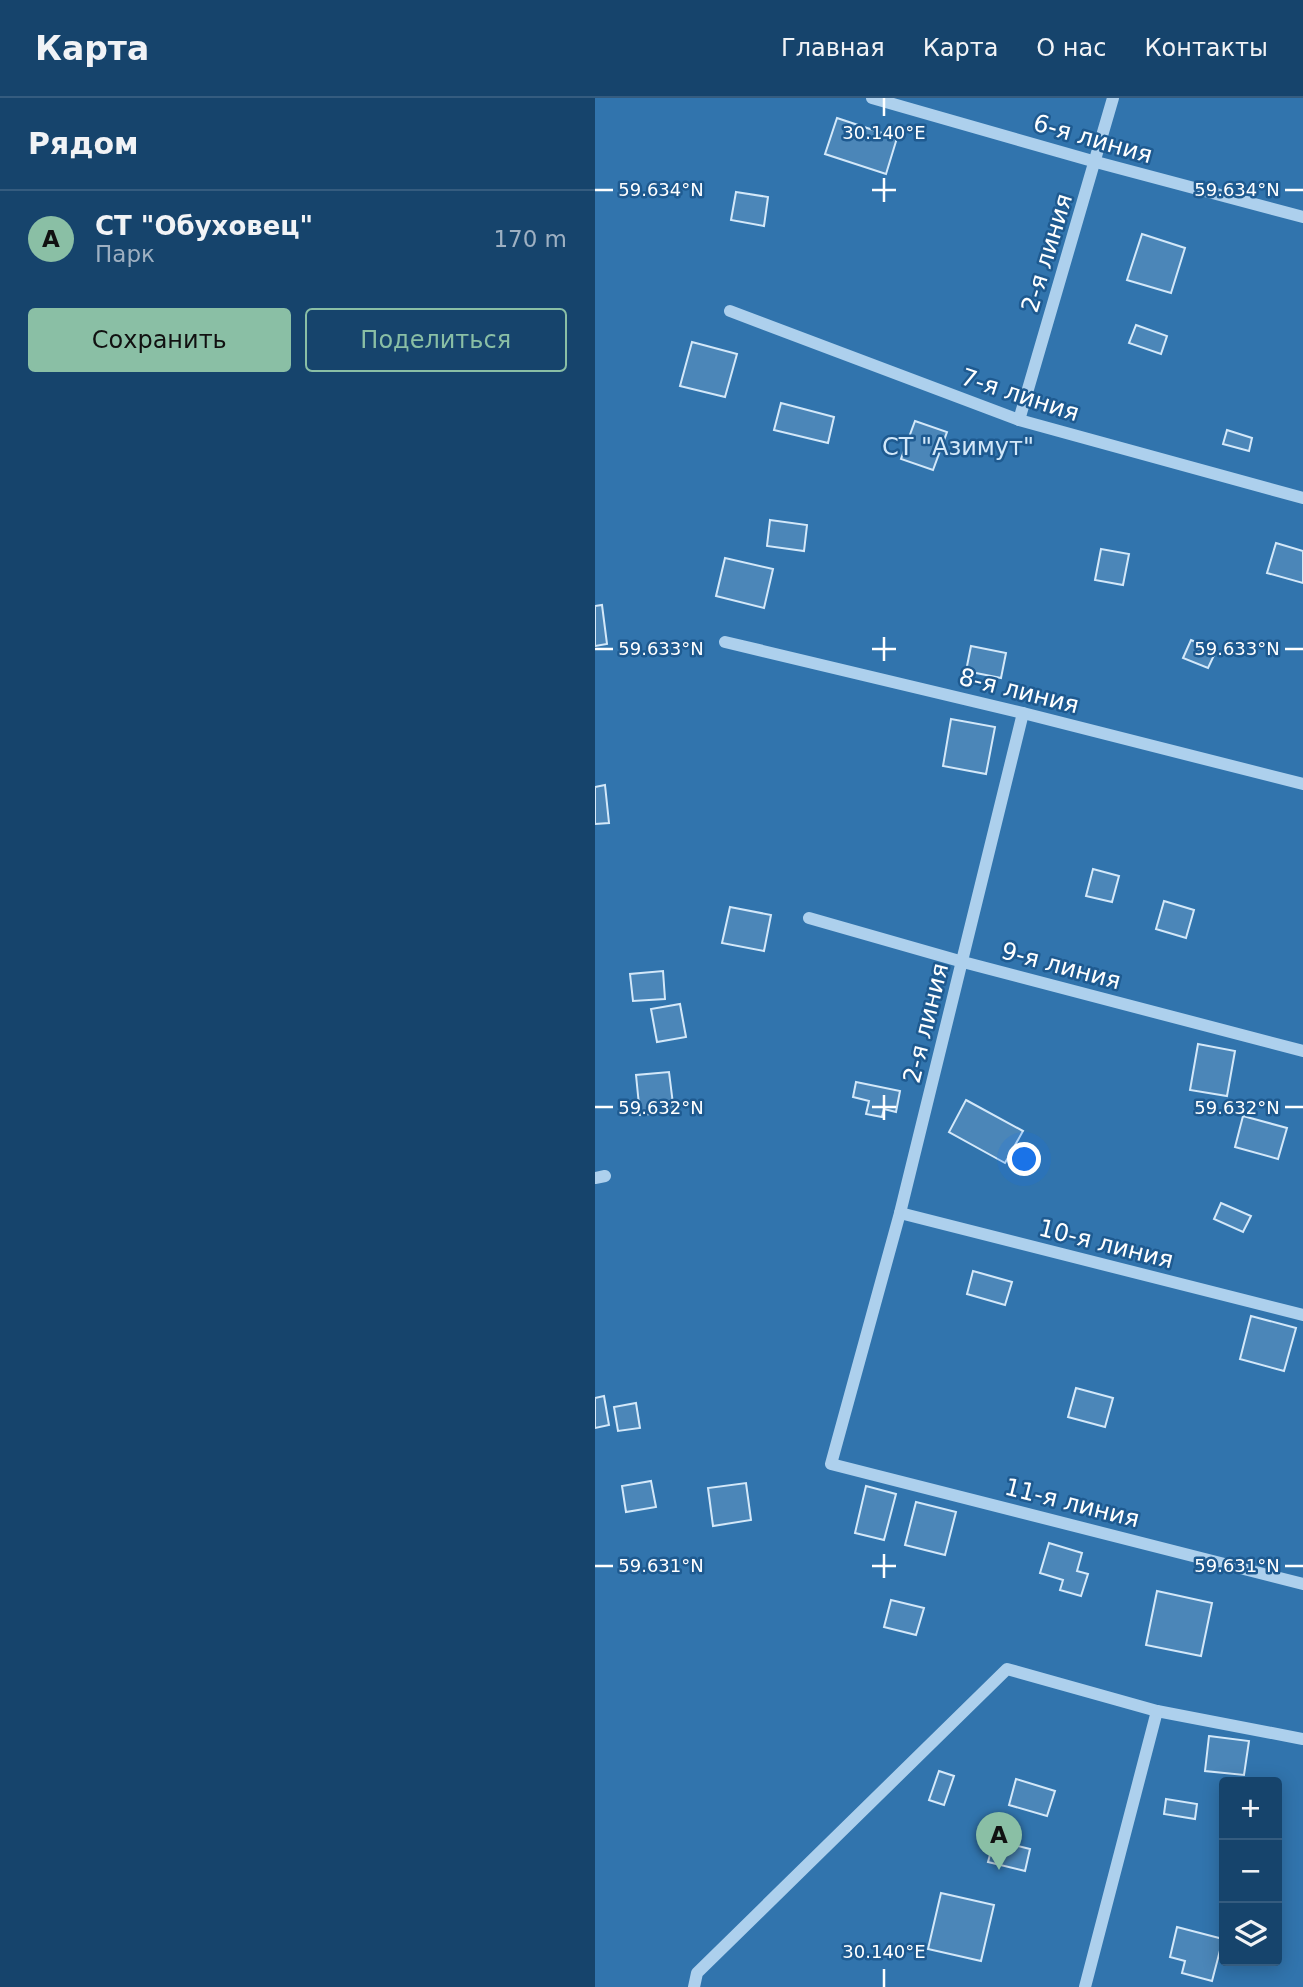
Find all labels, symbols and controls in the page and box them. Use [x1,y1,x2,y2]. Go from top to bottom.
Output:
text: Карта [35,29,149,68]
text: Главная [781,34,885,62]
text: Карта [923,34,998,62]
text: О нас [1036,34,1106,62]
text: Контакты [1144,34,1268,62]
street label: 6-я линия [1030,109,1156,169]
text: 30.140°E [842,122,926,143]
text: Рядом [28,126,139,161]
text: 59.634°N [618,179,704,200]
text: 59.634°N [1194,179,1280,200]
street label: 2-я линия [1016,190,1078,316]
text: СТ "Обуховец" [95,211,313,241]
text: A [42,226,60,252]
text: 170 m [493,226,567,252]
text: Парк [95,241,155,267]
button: Сохранить [28,308,291,372]
button: Поделиться [305,308,567,372]
street label: 7-я линия [957,363,1083,427]
park label: СТ "Азимут" [882,433,1034,461]
text: 59.633°N [618,638,704,659]
text: 59.633°N [1194,638,1280,659]
street label: 8-я линия [956,663,1082,719]
street label: 9-я линия [998,937,1124,995]
street label: 2-я линия [898,960,954,1086]
text: 59.632°N [618,1097,704,1118]
text: 59.632°N [1194,1097,1280,1118]
your location [1007,1142,1041,1176]
street label: 10-я линия [1036,1214,1176,1274]
street label: 11-я линия [1002,1473,1142,1533]
text: 59.631°N [618,1555,704,1576]
text: 59.631°N [1194,1555,1280,1576]
map controls [1219,1777,1282,1966]
button: + [1219,1777,1282,1840]
pin: A [976,1812,1022,1870]
button: − [1219,1840,1282,1903]
button: layers [1219,1903,1282,1966]
text: 30.140°E [842,1941,926,1962]

